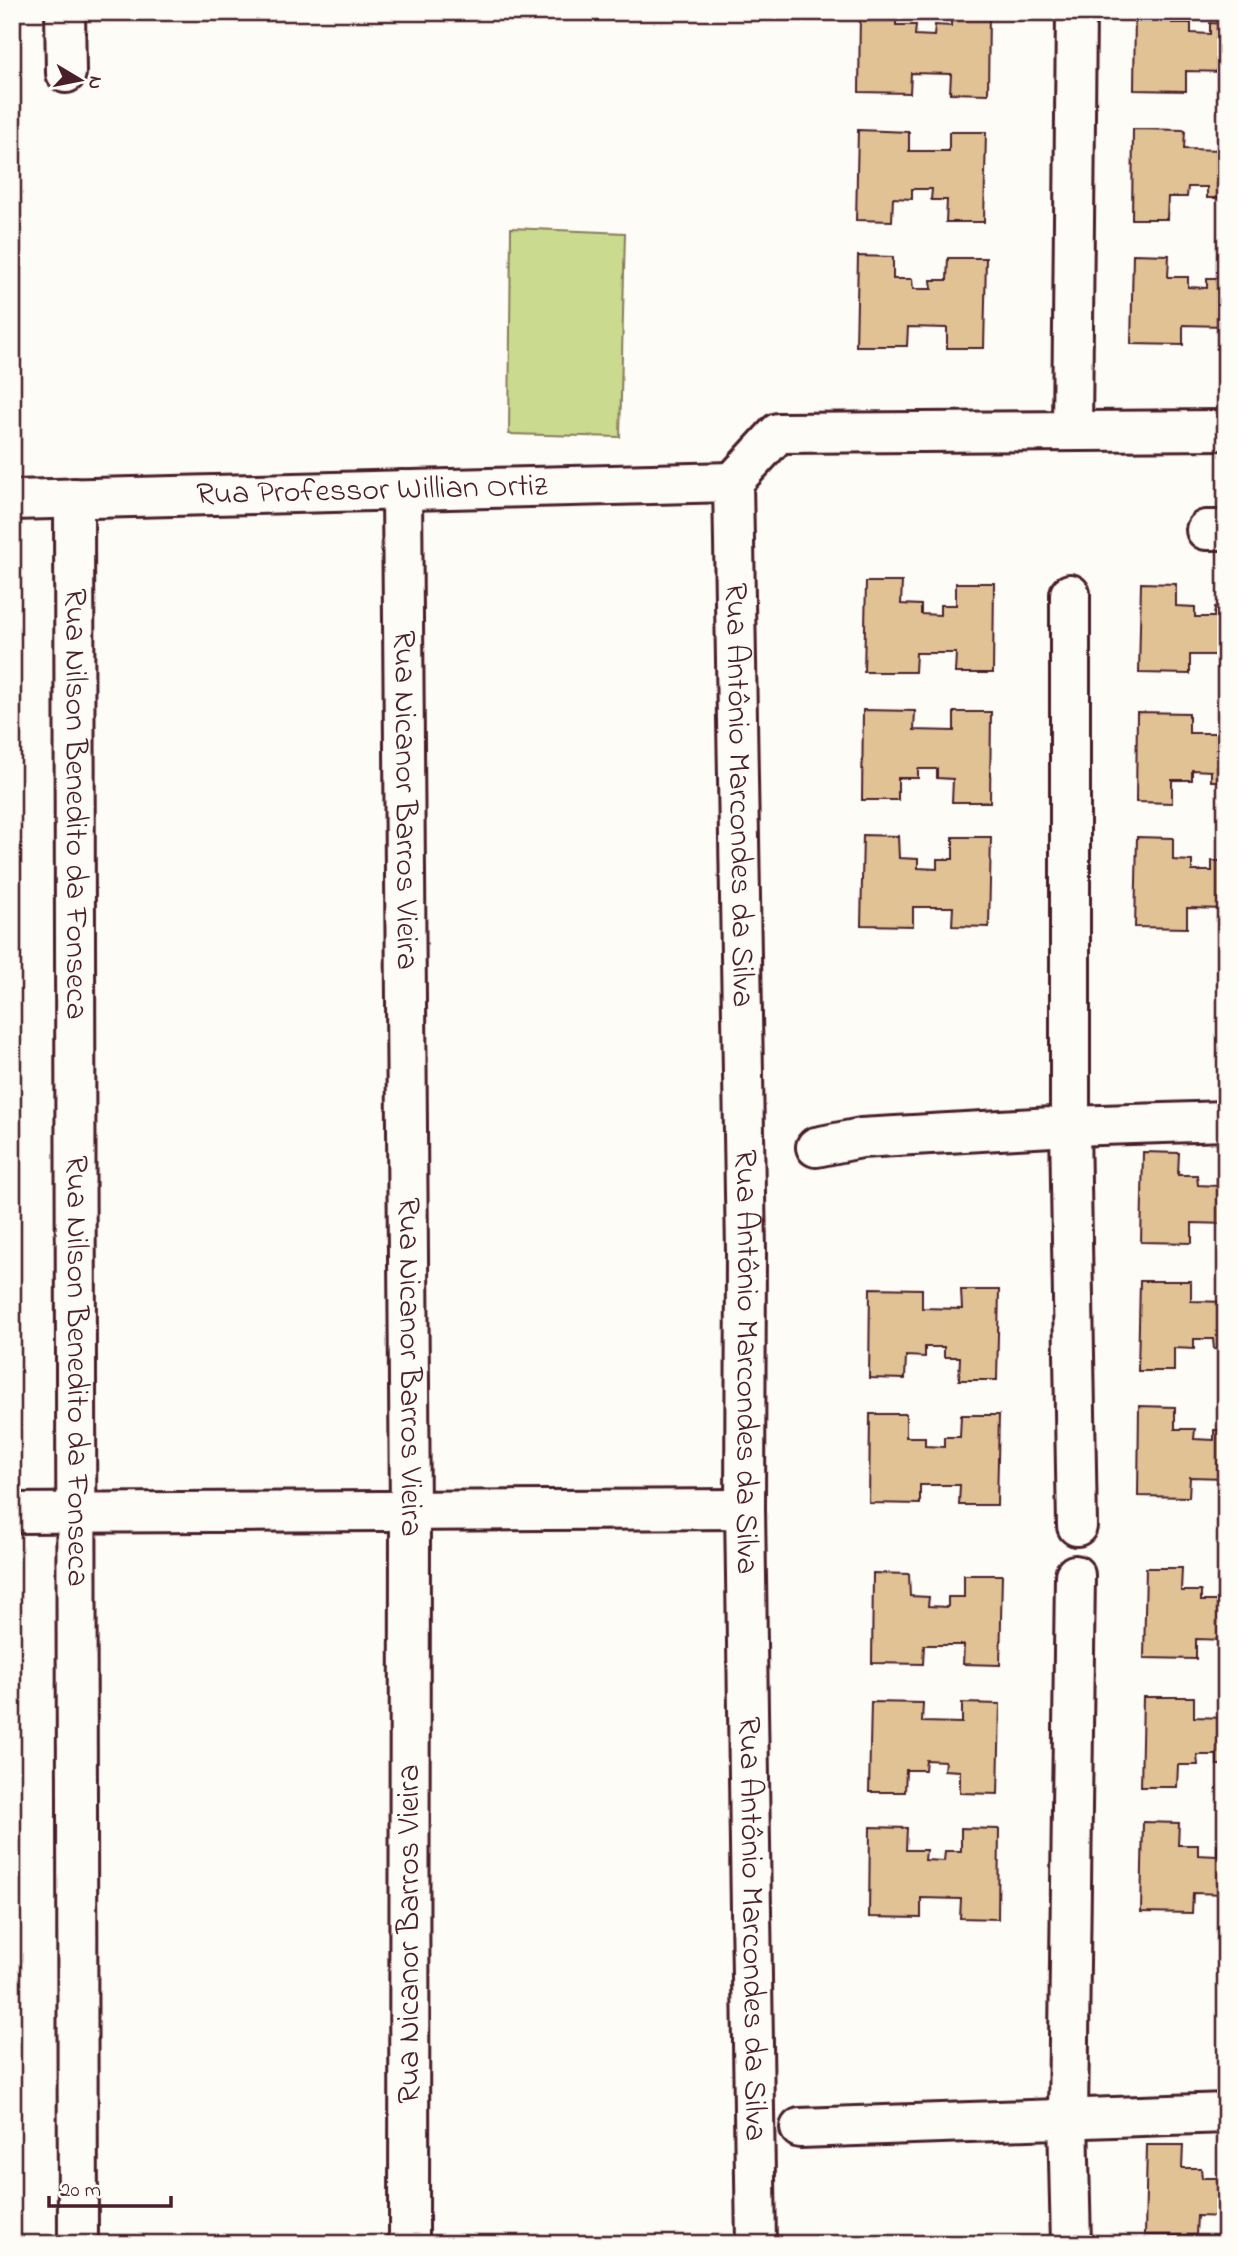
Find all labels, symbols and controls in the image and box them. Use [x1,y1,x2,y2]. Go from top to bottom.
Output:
north arrow [46,46,116,116]
text: N [80,74,109,91]
street label: Rua Professor Willian Ortiz [196,463,549,519]
street label: Rua Antônio Marcondes da Silva [711,582,765,1008]
street label: Rua Nilson Benedito da Fonseca [51,588,99,1020]
street label: Rua Nicanor Barros Vieira [380,630,429,970]
street label: Rua Antônio Marcondes da Silva [721,1149,770,1575]
street label: Rua Nilson Benedito da Fonseca [52,1155,100,1587]
street label: Rua Nicanor Barros Vieira [384,1197,434,1537]
street label: Rua Antônio Marcondes da Silva [725,1716,778,2142]
street label: Rua Nicanor Barros Vieira [387,1764,434,2104]
scale bar [49,2165,172,2209]
text: 20 m [60,2176,101,2206]

